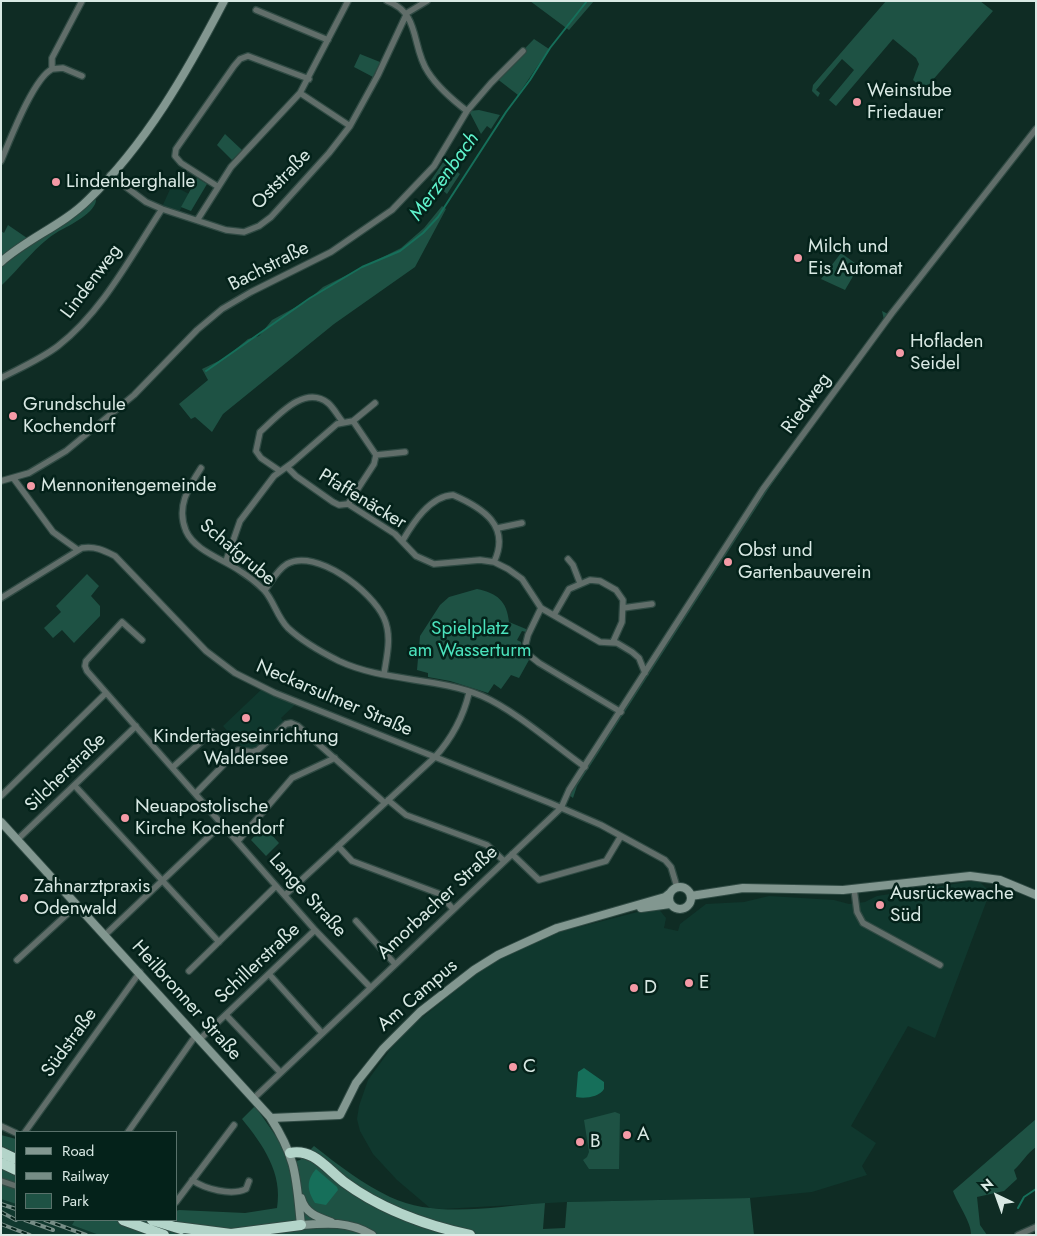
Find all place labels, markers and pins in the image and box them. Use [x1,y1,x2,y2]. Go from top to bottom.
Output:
place label: Weinstube Friedauer [867,80,952,124]
marker: Weinstube Friedauer [851,96,863,108]
place label: Lindenberghalle [66,171,195,193]
marker: Lindenberghalle [50,176,62,188]
place label: Milch und Eis Automat [808,236,902,280]
marker: Milch und Eis Automat [792,252,804,264]
place label: Hofladen Seidel [910,331,983,375]
marker: Hofladen Seidel [894,347,906,359]
place label: Grundschule Kochendorf [23,394,126,438]
marker: Grundschule Kochendorf [7,410,19,422]
place label: Mennonitengemeinde [41,475,216,497]
marker: Mennonitengemeinde [25,480,37,492]
place label: Obst und Gartenbauverein [738,540,871,584]
marker: Obst und Gartenbauverein [722,556,734,568]
marker: Kindertageseinrichtung Waldersee [240,712,252,724]
place label: Kindertageseinrichtung Waldersee [153,726,339,770]
place label: Neuapostolische Kirche Kochendorf [135,796,284,840]
marker: Neuapostolische Kirche Kochendorf [119,812,131,824]
place label: Zahnarztpraxis Odenwald [34,876,150,920]
place label: Ausrückewache Süd [890,883,1014,927]
marker: Zahnarztpraxis Odenwald [18,892,30,904]
marker: Ausrückewache Süd [874,899,886,911]
place label: E [699,972,709,994]
place label: D [644,977,657,999]
marker: E [683,977,695,989]
marker: D [628,982,640,994]
place label: C [523,1056,536,1078]
marker: C [507,1061,519,1073]
place label: A [637,1124,650,1146]
marker: A [621,1129,633,1141]
place label: B [590,1131,601,1153]
marker: B [574,1136,586,1148]

